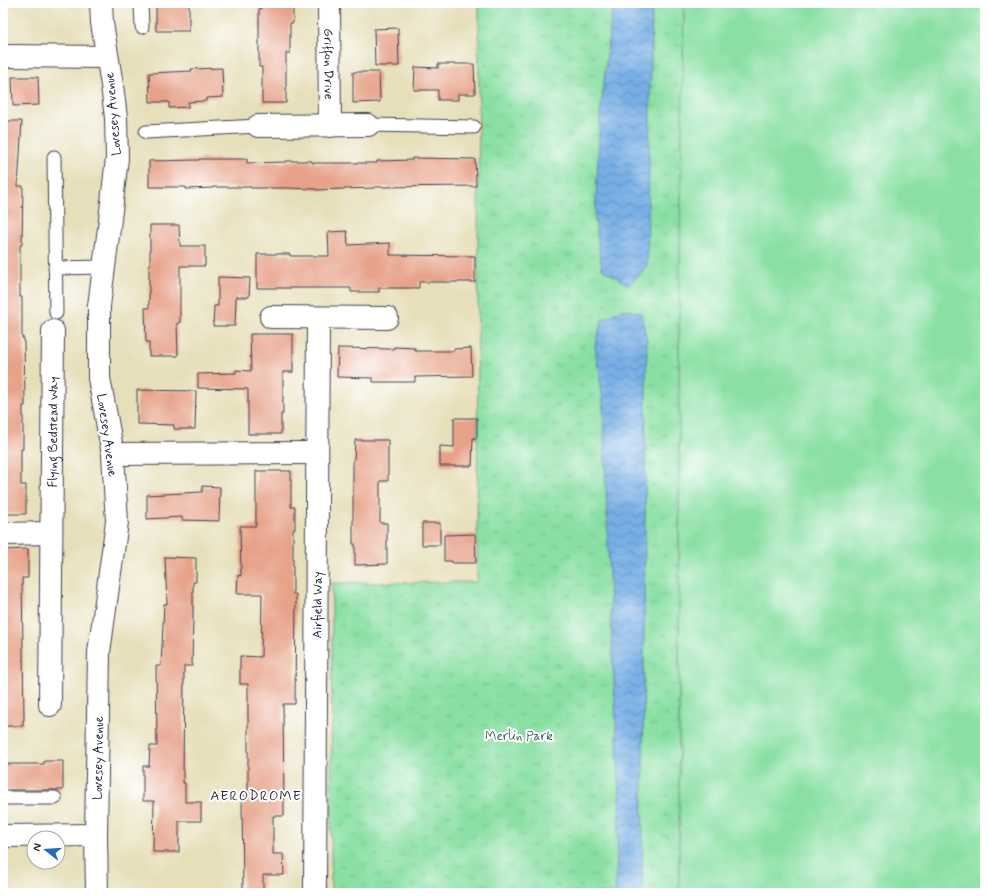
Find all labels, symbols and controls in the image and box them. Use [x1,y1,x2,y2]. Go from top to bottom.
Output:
street label: Griffon Drive [317,28,337,100]
street label: Lovesey Avenue [101,71,126,156]
street label: Flying Bedstead Way [45,376,64,488]
street label: Lovesey Avenue [92,393,121,478]
street label: Airfield Way [309,572,327,638]
street label: Lovesey Avenue [90,716,108,800]
park label: Merlin Park [485,728,553,745]
district label: AERODROME [210,787,302,805]
north arrow [26,830,66,870]
text: N [30,842,45,853]

